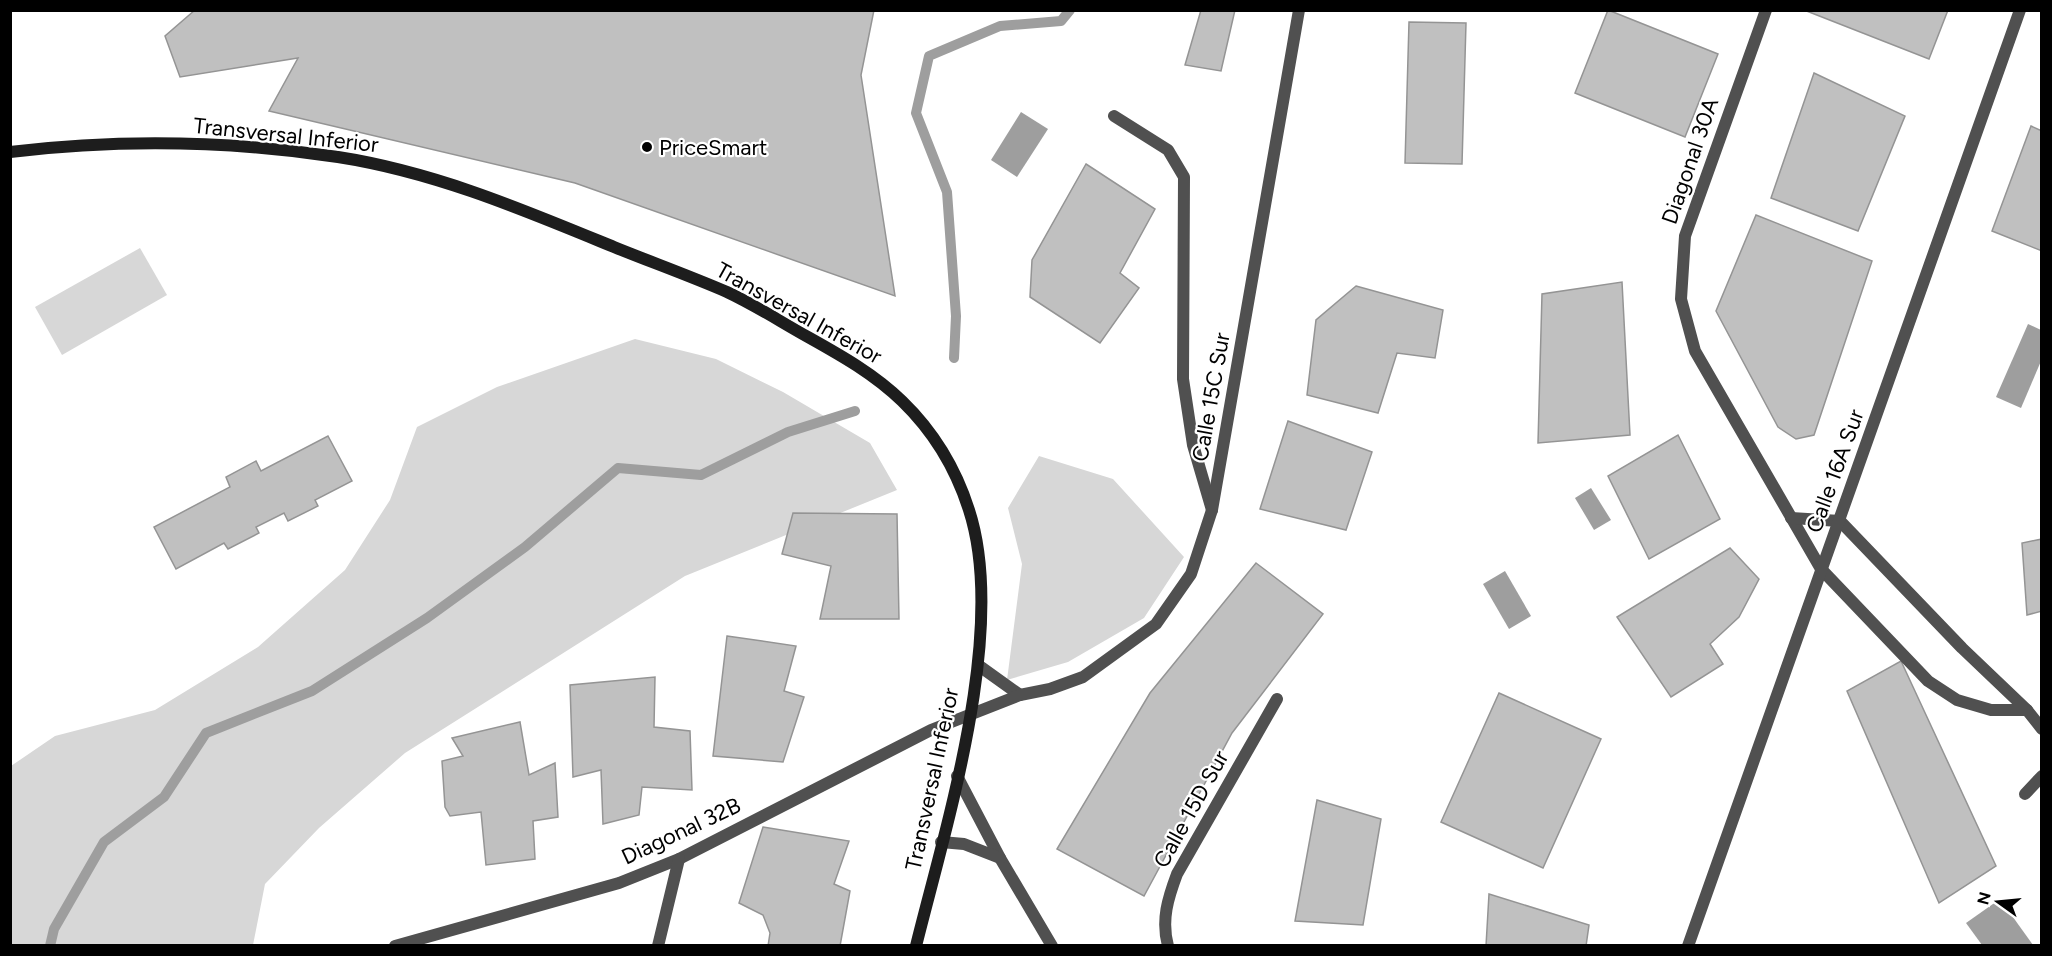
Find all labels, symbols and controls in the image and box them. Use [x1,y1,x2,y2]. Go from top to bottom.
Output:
street label: Diagonal 30A [1656,94,1724,228]
street label: Transversal Inferior [192,112,380,158]
place label: PriceSmart [659,134,767,161]
marker: PriceSmart [640,140,654,154]
street label: Transversal Inferior [711,256,887,370]
street label: Calle 15C Sur [1186,330,1236,464]
street label: Calle 16A Sur [1800,405,1870,536]
street label: Transversal Inferior [899,685,965,873]
street label: Calle 15D Sur [1148,745,1235,872]
street label: Diagonal 32B [617,792,745,870]
north arrow [1968,872,2028,932]
text: N [1973,890,1995,907]

